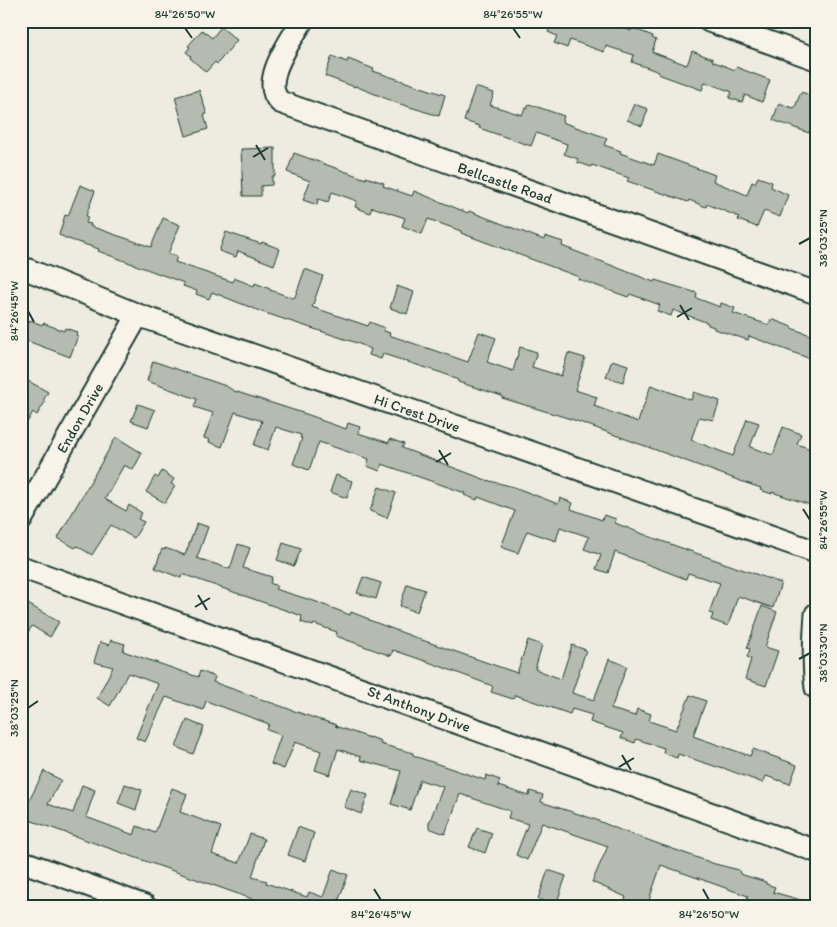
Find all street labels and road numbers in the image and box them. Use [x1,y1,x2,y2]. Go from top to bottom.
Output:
street label: Bellcastle Road [455,158,556,208]
street label: Endon Drive [53,380,107,456]
street label: Hi Crest Drive [372,390,462,436]
street label: St Anthony Drive [365,682,473,736]

